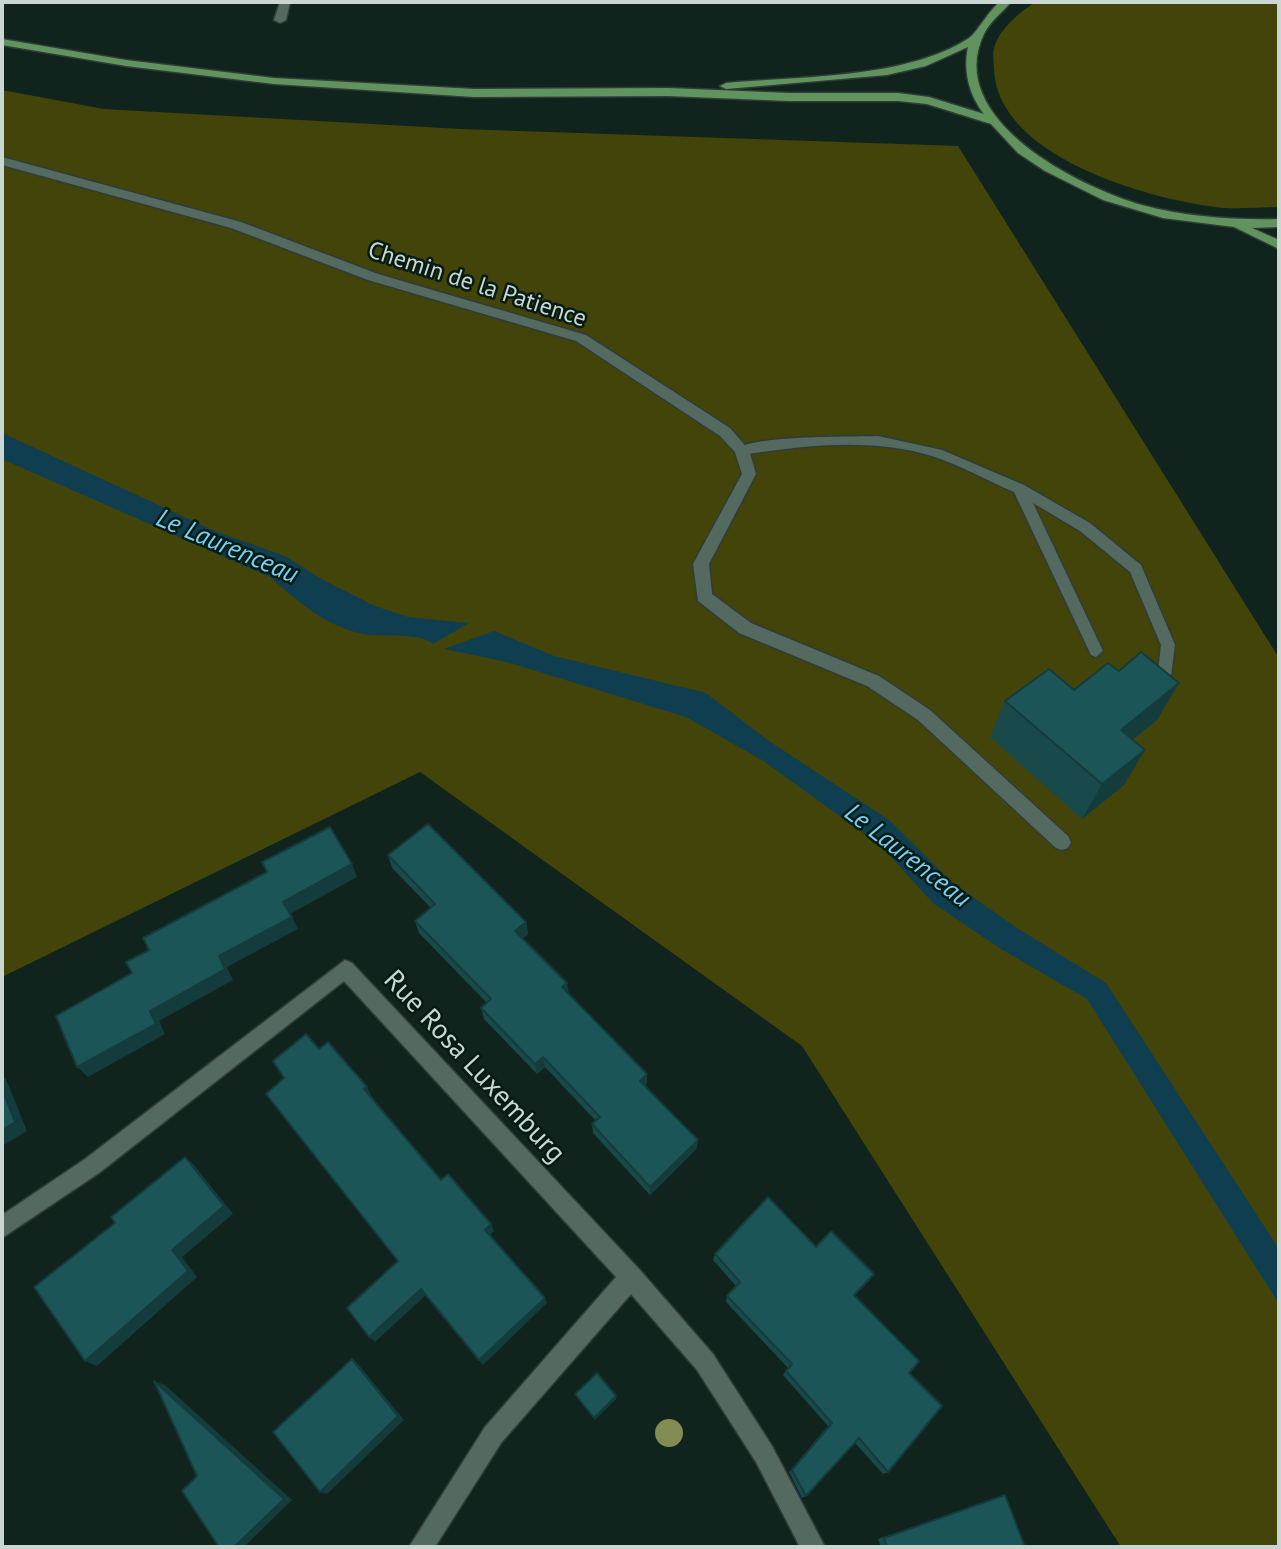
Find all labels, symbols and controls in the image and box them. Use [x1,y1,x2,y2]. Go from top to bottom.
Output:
street label: Chemin de la Patience [364,236,590,334]
water label: Le Laurenceau [151,503,303,591]
water label: Le Laurenceau [838,797,976,915]
street label: Rue Rosa Luxemburg [376,964,572,1170]

